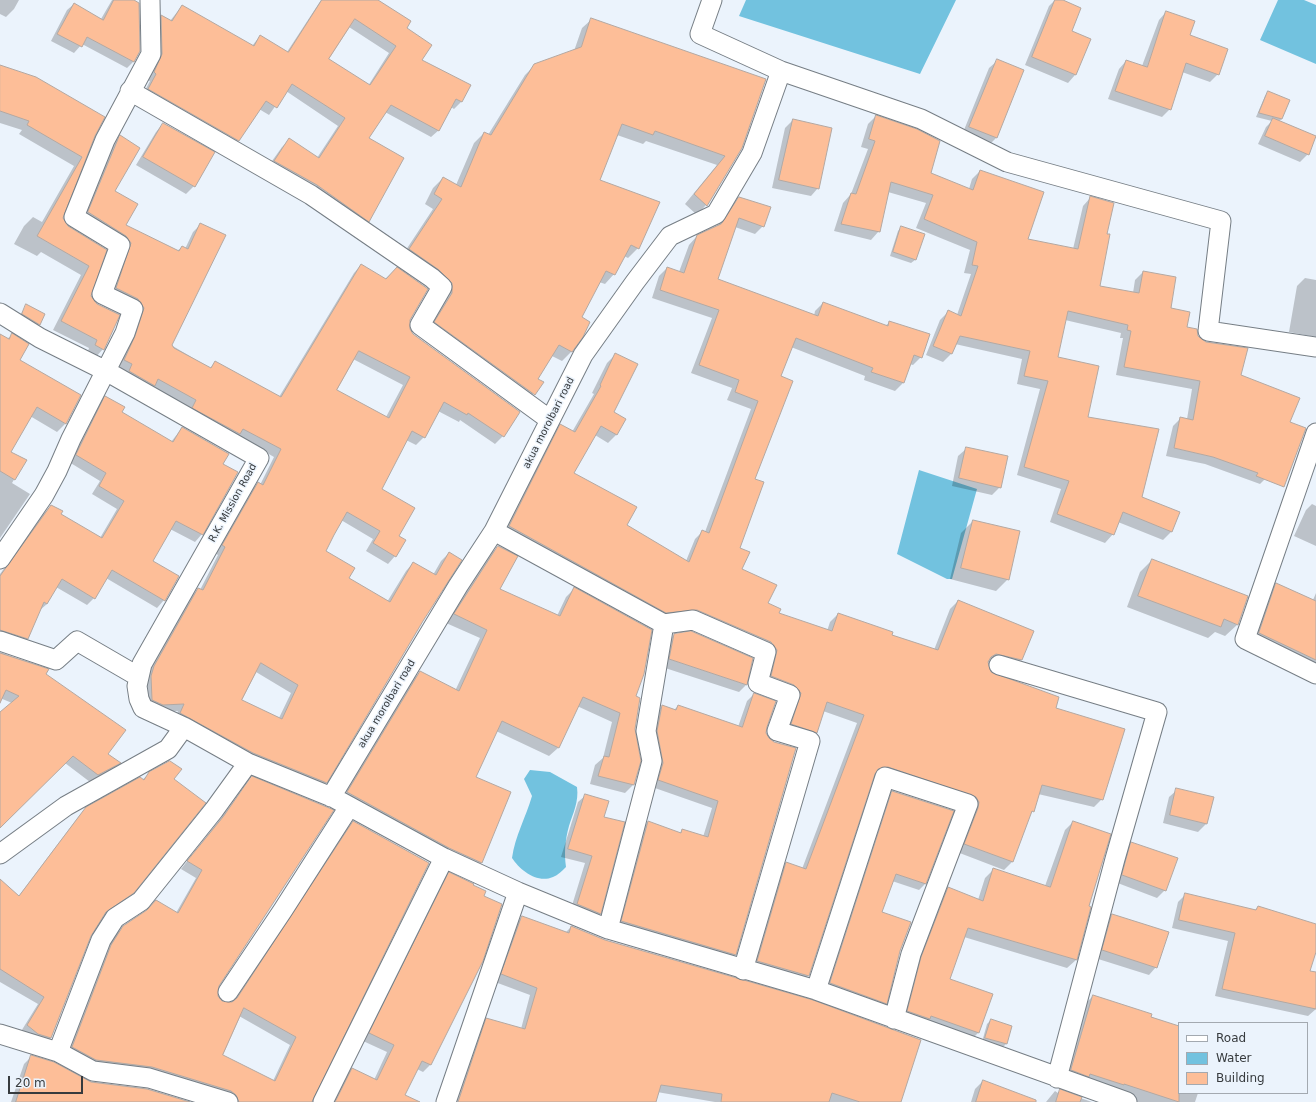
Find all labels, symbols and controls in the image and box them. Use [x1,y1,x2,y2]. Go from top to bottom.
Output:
street label: akua morolbari road [521,375,577,471]
street label: R.K. Mission Road [206,462,260,544]
street label: akua morolbari road [356,658,418,750]
legend [1178,1022,1308,1094]
text: Road [1216,1031,1246,1045]
text: Water [1216,1051,1251,1065]
scale bar [10,1068,85,1094]
text: Building [1216,1071,1265,1085]
text: 20 m [15,1076,46,1090]

